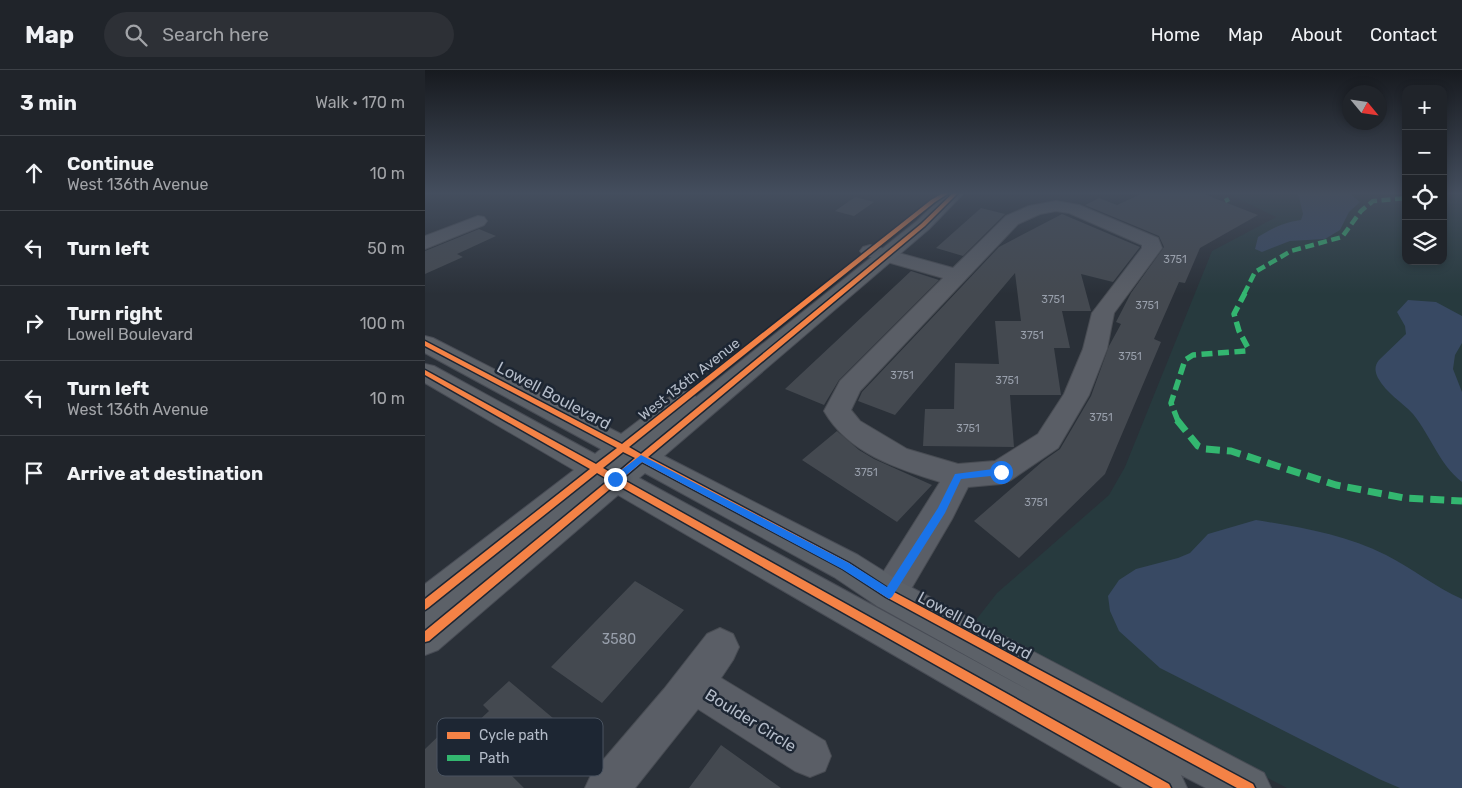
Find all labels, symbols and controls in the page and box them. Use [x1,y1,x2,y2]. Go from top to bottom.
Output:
search box [104,12,454,57]
text: Map [25,21,74,49]
icon: search [122,21,150,49]
text: Search here [162,23,269,46]
text: Home [1151,24,1200,46]
text: Map [1228,24,1263,46]
text: About [1291,24,1342,46]
text: Contact [1370,24,1437,46]
north arrow [1342,85,1387,130]
map controls [1402,85,1447,265]
button: + [1402,85,1447,130]
text: 3 min [20,90,77,115]
text: Walk · 170 m [315,93,405,112]
button: − [1402,130,1447,175]
text: Continue [67,152,154,175]
icon: ahead [20,159,48,187]
text: 10 m [370,164,405,183]
text: West 136th Avenue [67,175,208,194]
button: locate [1402,175,1447,220]
button: layers [1402,220,1447,265]
icon: left [20,234,48,262]
text: Turn left [67,237,149,260]
text: 50 m [367,239,405,258]
house number: 3751 [1163,253,1187,266]
house number: 3751 [1041,293,1065,306]
house number: 3751 [1135,299,1159,312]
text: Turn right [67,302,162,325]
icon: right [20,309,48,337]
text: 100 m [360,314,405,333]
text: Lowell Boulevard [67,325,193,344]
house number: 3751 [1020,329,1044,342]
street label: West 136th Avenue [635,335,743,424]
house number: 3751 [1118,350,1142,363]
street label: Lowell Boulevard [494,357,614,433]
house number: 3751 [890,369,914,382]
house number: 3751 [995,374,1019,387]
text: Turn left [67,377,149,400]
icon: left [20,384,48,412]
text: 10 m [370,389,405,408]
text: West 136th Avenue [67,400,208,419]
house number: 3751 [1089,411,1113,424]
house number: 3751 [956,422,980,435]
icon: arrive [20,459,48,487]
route start [990,461,1013,484]
text: Arrive at destination [67,462,263,485]
house number: 3751 [854,466,878,479]
route end [604,468,627,491]
house number: 3751 [1024,496,1048,509]
street label: Lowell Boulevard [915,587,1035,663]
house number: 3580 [602,631,636,648]
street label: Boulder Circle [702,685,800,756]
legend [437,718,603,776]
text: Cycle path [479,727,548,744]
text: Path [479,750,510,767]

